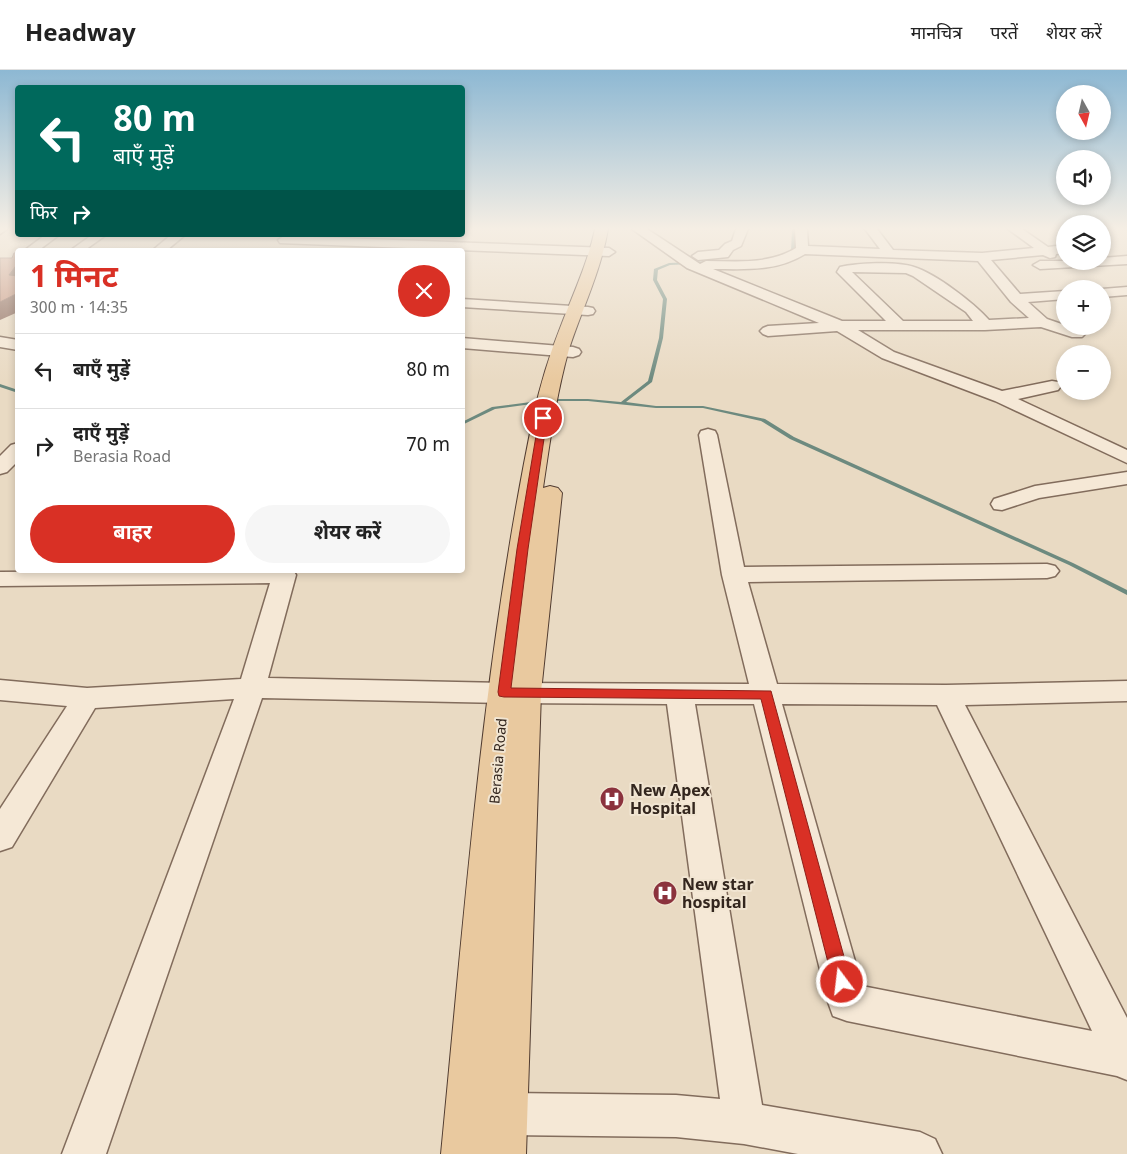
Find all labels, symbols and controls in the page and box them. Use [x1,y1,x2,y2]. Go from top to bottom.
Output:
text: Headway [25,19,136,51]
text: मानचित्र [911,23,962,46]
text: परतें [990,23,1018,46]
text: शेयर करें [1046,23,1102,46]
north arrow [1056,85,1111,140]
map controls [1056,85,1111,400]
text: 80 m [113,100,196,145]
icon: left [30,105,95,170]
text: बाएँ मुड़ें [113,144,174,173]
button: sound [1056,150,1111,205]
icon: right [67,200,95,228]
text: फिर [30,202,57,227]
button: layers [1056,215,1111,270]
text: 1 मिनट [30,260,118,299]
button: close [398,265,450,317]
button: + [1056,280,1111,335]
text: 300 m · 14:35 [30,299,128,320]
button: − [1056,345,1111,400]
icon: left [30,357,58,385]
text: बाएँ मुड़ें [73,359,130,384]
text: 80 m [406,359,450,384]
pin [522,397,564,439]
icon: arrive [529,404,557,432]
text: दाएँ मुड़ें [73,423,129,448]
icon: right [30,432,58,460]
text: 70 m [406,434,450,459]
text: Berasia Road [73,448,171,469]
button: बाहर [30,505,235,563]
button: शेयर करें [245,505,450,563]
street label: Berasia Road [486,718,513,805]
place label: New Apex Hospital [630,782,710,821]
hospital icon: New Apex Hospital [599,786,625,812]
place label: New star hospital [682,876,754,915]
hospital icon: New star hospital [652,880,678,906]
position arrow [815,955,867,1007]

